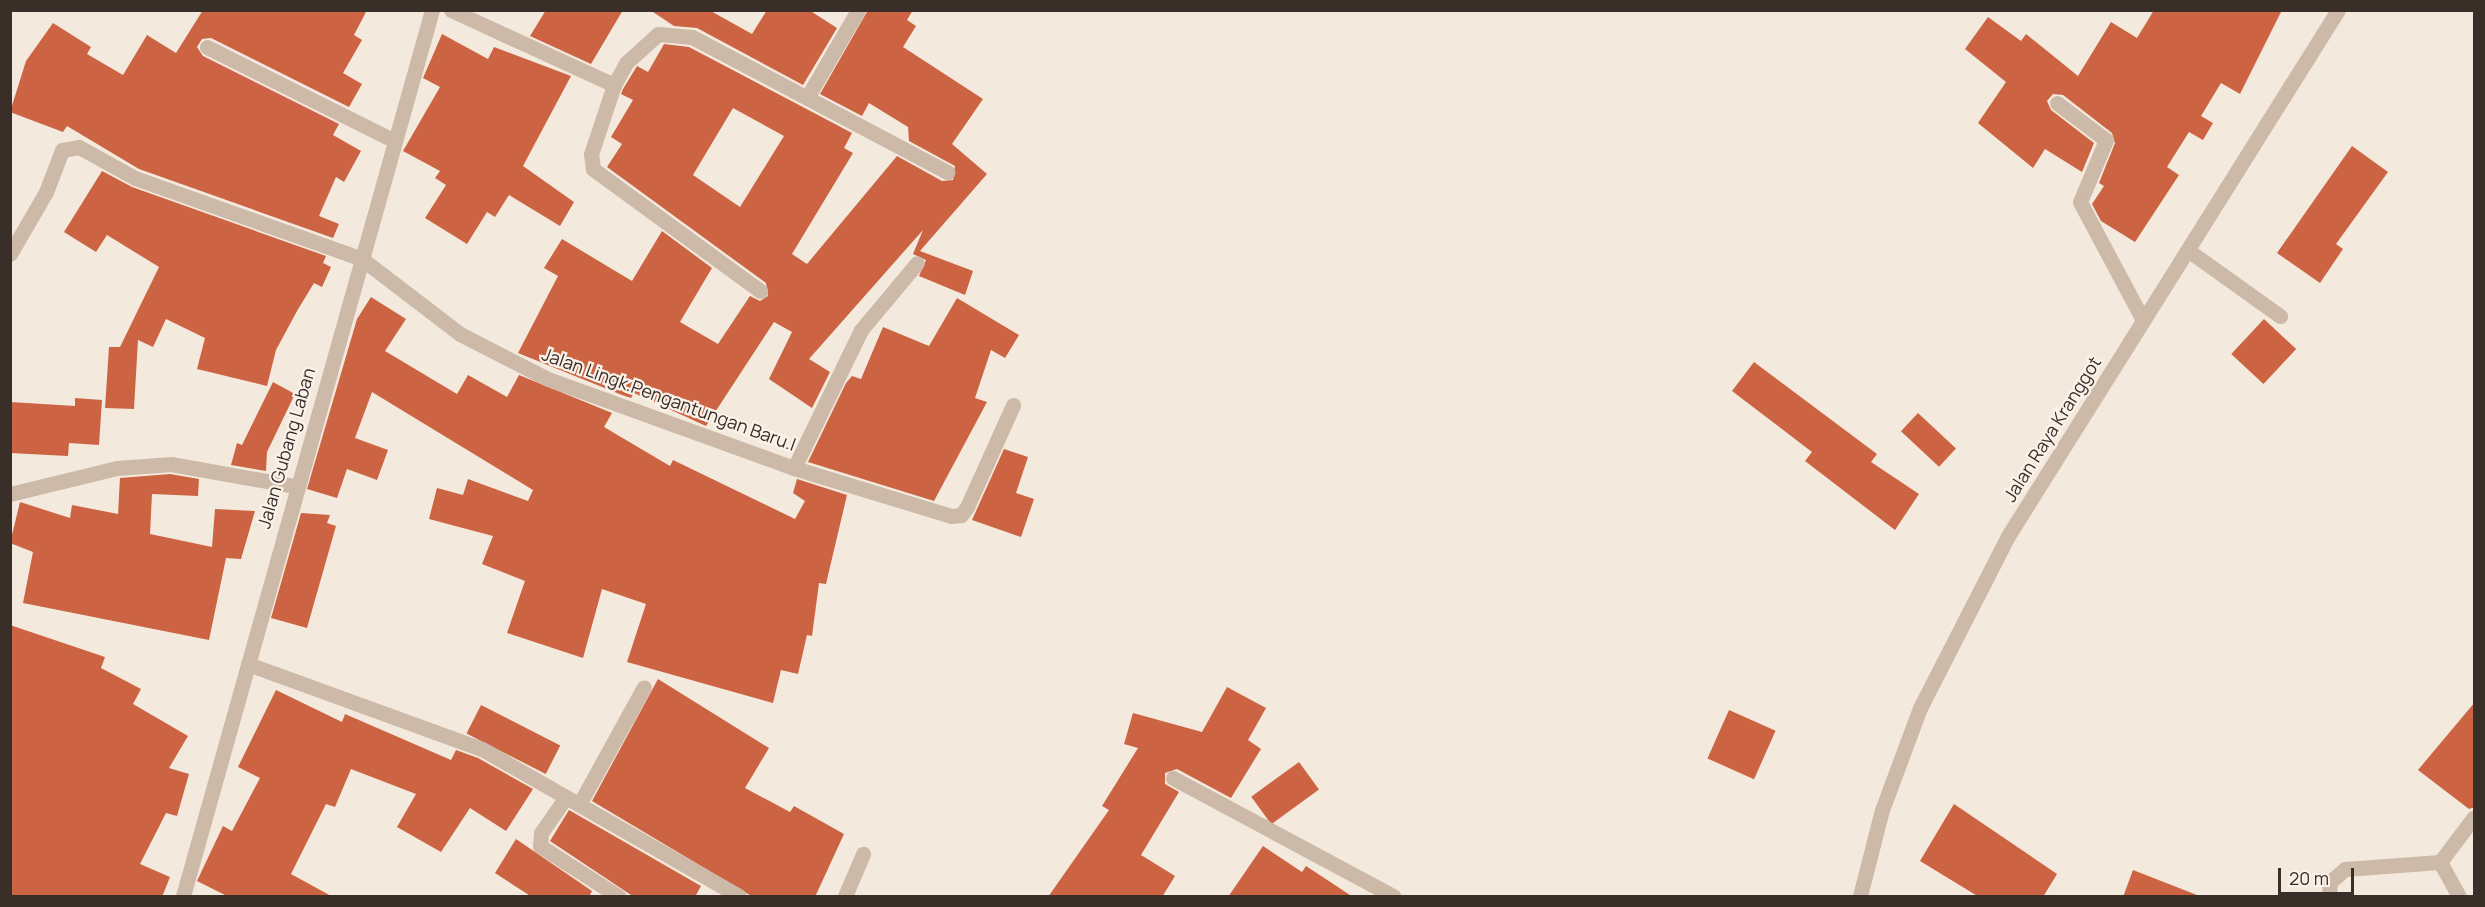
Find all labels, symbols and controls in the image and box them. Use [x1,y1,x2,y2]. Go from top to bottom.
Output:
street label: Jalan Lingk.Pengantungan Baru.I [539,343,799,455]
street label: Jalan Raya Kranggot [1999,352,2105,506]
street label: Jalan Gubang Laban [253,365,319,531]
scale bar [2281,856,2358,894]
text: 20 m [2289,866,2329,890]

